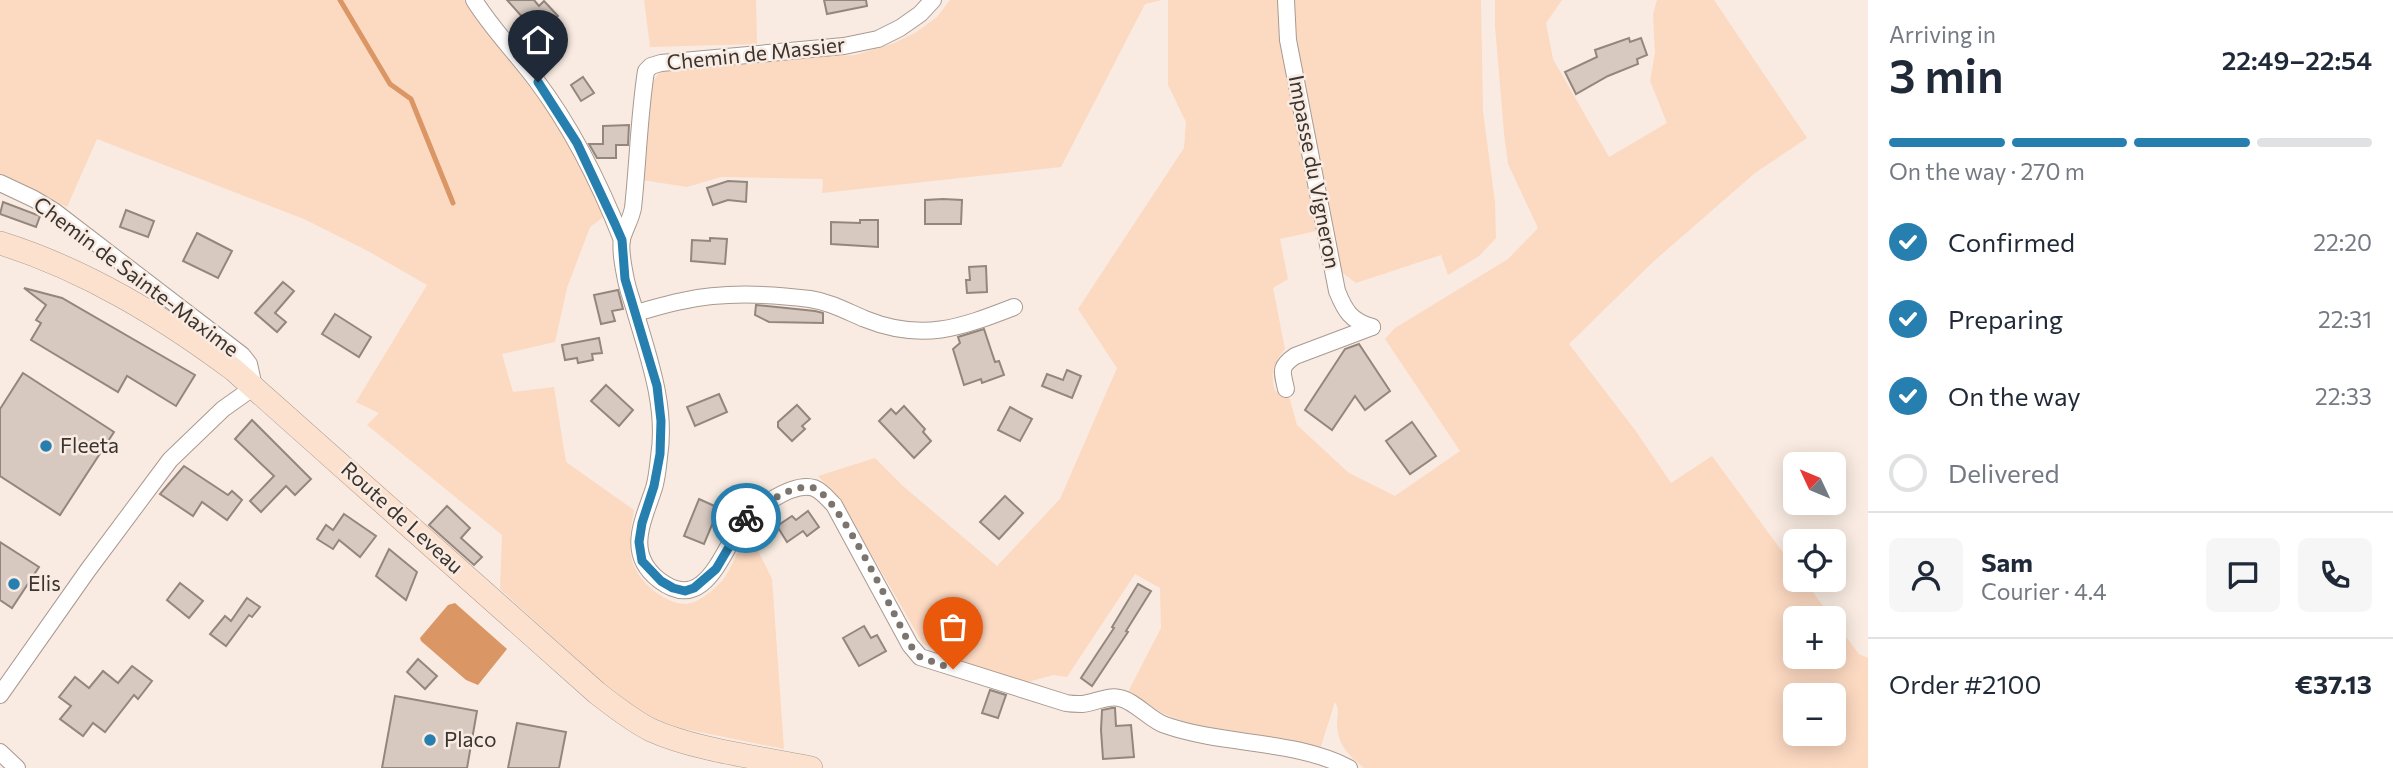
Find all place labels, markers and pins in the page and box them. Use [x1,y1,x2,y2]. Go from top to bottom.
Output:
pin [508,10,568,82]
place label: Fleeta [60,432,119,457]
marker: Fleeta [38,438,54,454]
place label: Elis [28,570,61,595]
marker: Elis [6,576,22,592]
pin [923,597,983,669]
place label: Placo [444,726,496,751]
marker: Placo [422,732,438,748]

